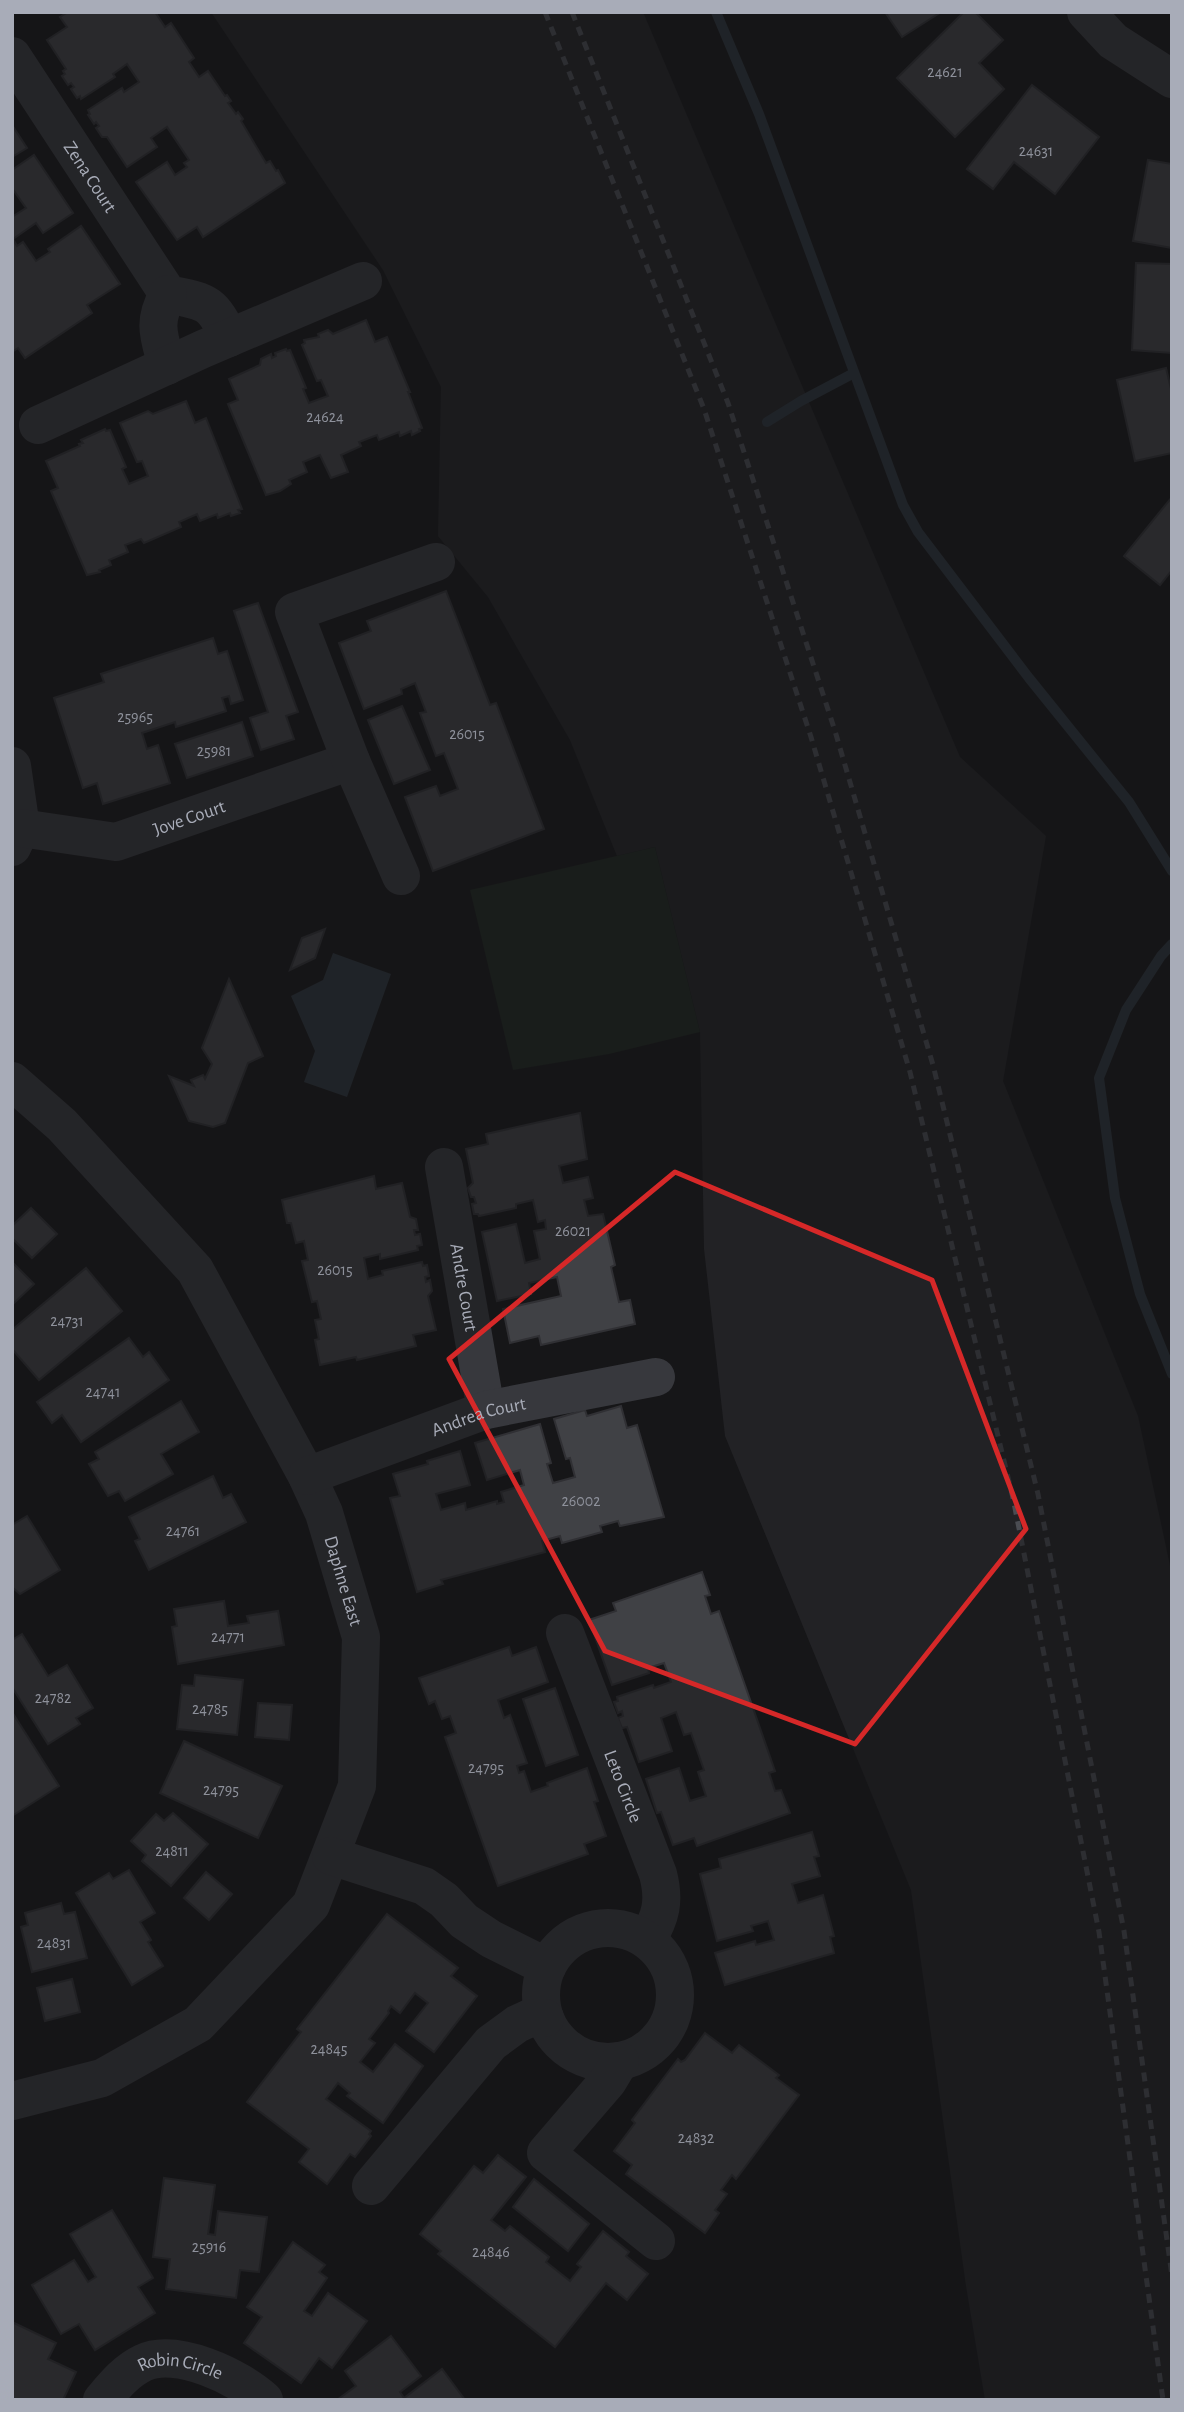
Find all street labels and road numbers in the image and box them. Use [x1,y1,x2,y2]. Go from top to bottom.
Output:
street label: Zena Court [60,138,120,216]
street label: Jove Court [151,797,228,840]
street label: Andre Court [446,1242,480,1333]
street label: Andrea Court [429,1394,528,1440]
street label: Daphne East [320,1534,365,1628]
street label: Leto Circle [600,1748,645,1825]
street label: Robin Circle [134,2350,226,2384]

